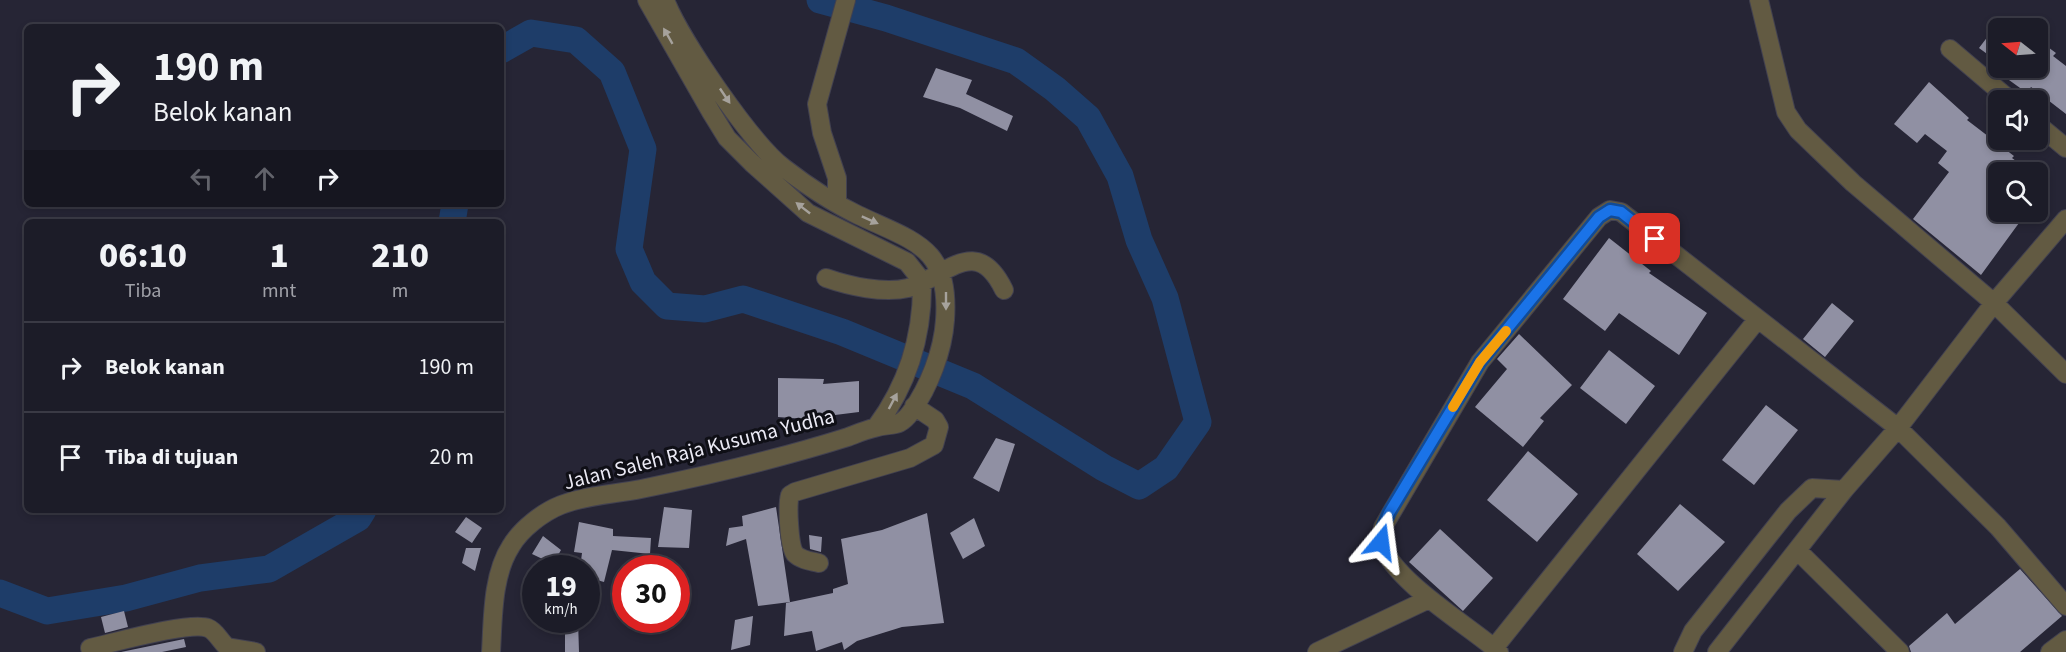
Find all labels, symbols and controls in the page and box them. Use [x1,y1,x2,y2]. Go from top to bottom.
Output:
north arrow [1988,18,2048,78]
map controls [1988,18,2048,222]
one-way arrow [663,27,673,44]
text: 190 m [153,37,264,97]
icon: right [54,48,132,126]
one-way arrow [719,88,730,104]
button: sound [1988,90,2048,150]
text: Belok kanan [153,93,292,132]
icon: left [185,162,218,195]
icon: ahead [248,162,281,195]
icon: right [311,162,344,195]
button: search [1988,162,2048,222]
one-way arrow [795,201,811,214]
pin [1629,213,1680,264]
one-way arrow [862,215,880,225]
icon: arrive [1638,222,1671,255]
text: 06:10 [99,230,187,281]
text: 1 [270,230,289,281]
text: 210 [371,230,429,281]
text: Tiba [125,277,161,305]
text: mnt [262,277,296,305]
text: m [392,277,408,305]
one-way arrow [941,292,951,311]
icon: right [54,351,87,384]
text: Belok kanan [105,351,225,383]
text: 190 m [419,351,474,383]
one-way arrow [888,392,898,409]
street label: Jalan Saleh Raja Kusuma Yudha [561,401,837,497]
icon: arrive [54,441,87,474]
text: Tiba di tujuan [105,441,238,473]
text: 20 m [429,441,474,473]
position arrow [1349,510,1413,574]
speed limit sign: 30 [612,555,690,633]
text: 19 [545,565,577,608]
text: km/h [544,599,578,620]

